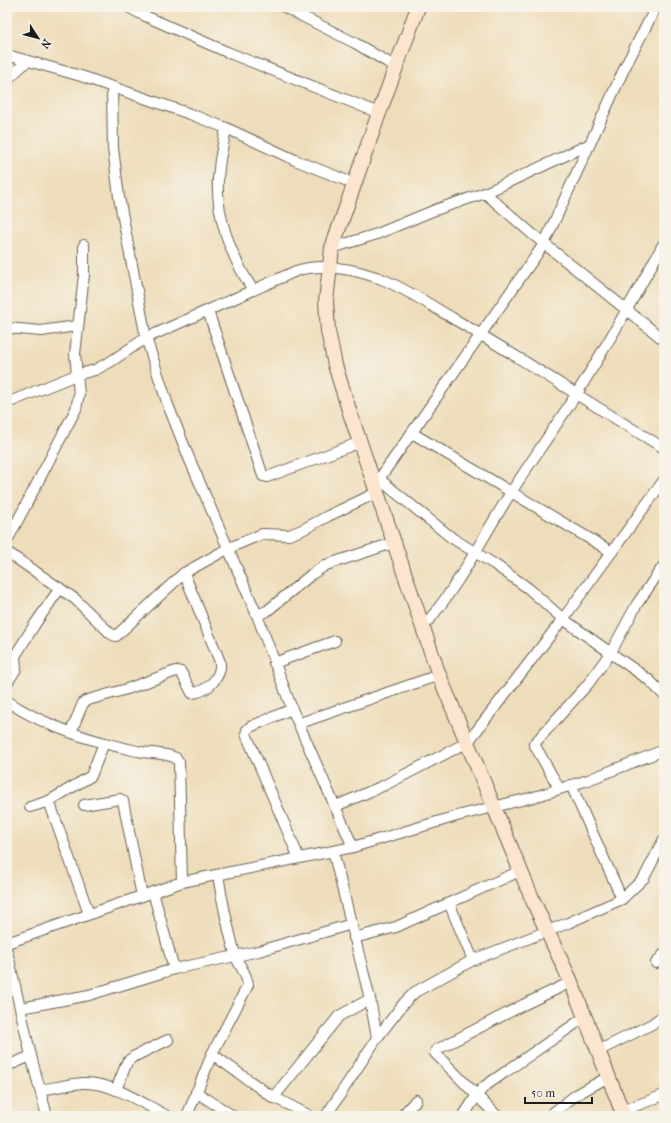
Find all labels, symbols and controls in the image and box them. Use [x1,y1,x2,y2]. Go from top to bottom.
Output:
north arrow [18,18,58,58]
text: N [38,36,53,51]
scale bar [525,1079,592,1105]
text: 50 m [531,1086,555,1100]

